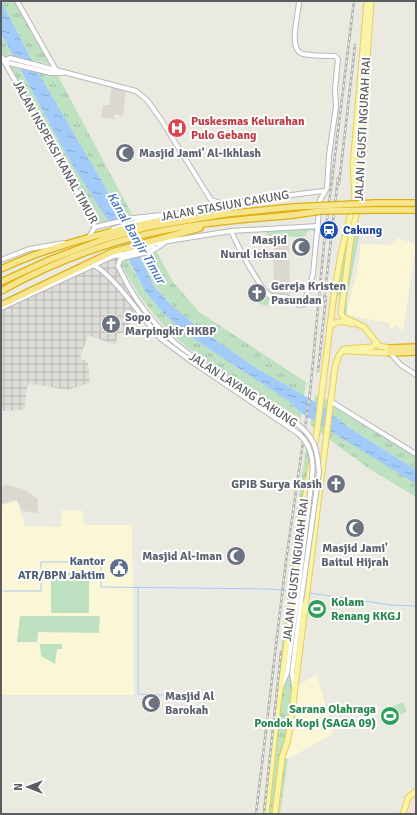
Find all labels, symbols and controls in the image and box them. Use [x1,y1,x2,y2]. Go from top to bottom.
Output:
street label: JALAN I GUSTI NGURAH RAI [352,57,374,201]
street label: JALAN INSPEKSI KANAL TIMUR [9,78,101,226]
place label: Puskesmas Kelurahan Pulo Gebang [191,114,305,143]
hospital icon: Puskesmas Kelurahan Pulo Gebang [166,117,188,139]
mosque icon: Masjid Jami' Al-Ikhlash [114,142,136,164]
place label: Masjid Jami' Al-Ikhlash [139,146,262,161]
street label: JALAN STASIUN CAKUNG [160,187,290,225]
water label: Kanal Banjir Timur [103,189,170,289]
station icon: Cakung [318,219,340,241]
place label: Cakung [343,223,383,238]
place label: Masjid Nurul Ichsan [220,233,288,262]
mosque icon: Masjid Nurul Ichsan [290,236,312,258]
place label: Gereja Kristen Pasundan [271,279,347,308]
church icon: Gereja Kristen Pasundan [246,282,268,304]
place label: Sopo Marpingkir HKBP [125,310,216,339]
church icon: Sopo Marpingkir HKBP [100,313,122,335]
street label: JALAN LAYANG CAKUNG [186,349,300,431]
church icon: GPIB Surya Kasih [325,473,347,495]
place label: GPIB Surya Kasih [231,477,322,492]
street label: JALAN I GUSTI NGURAH RAI [280,497,312,643]
mosque icon: Masjid Jami' Baitul Hijrah [344,517,366,539]
place label: Masjid Jami' Baitul Hijrah [321,541,389,570]
mosque icon: Masjid Al-Iman [225,545,247,567]
place label: Masjid Al-Iman [142,549,222,564]
place label: Kantor ATR/BPN Jaktim [18,554,105,583]
public building icon: Kantor ATR/BPN Jaktim [108,557,130,579]
place label: Kolam Renang KKGJ [331,595,401,624]
sports icon: Kolam Renang KKGJ [306,598,328,620]
place label: Masjid Al Barokah [165,689,214,718]
mosque icon: Masjid Al Barokah [140,692,162,714]
place label: Sarana Olahraga Pondok Kopi (SAGA 09) [254,702,376,731]
sports icon: Sarana Olahraga Pondok Kopi (SAGA 09) [379,705,401,727]
north arrow [8,767,48,807]
text: N [12,783,25,791]

